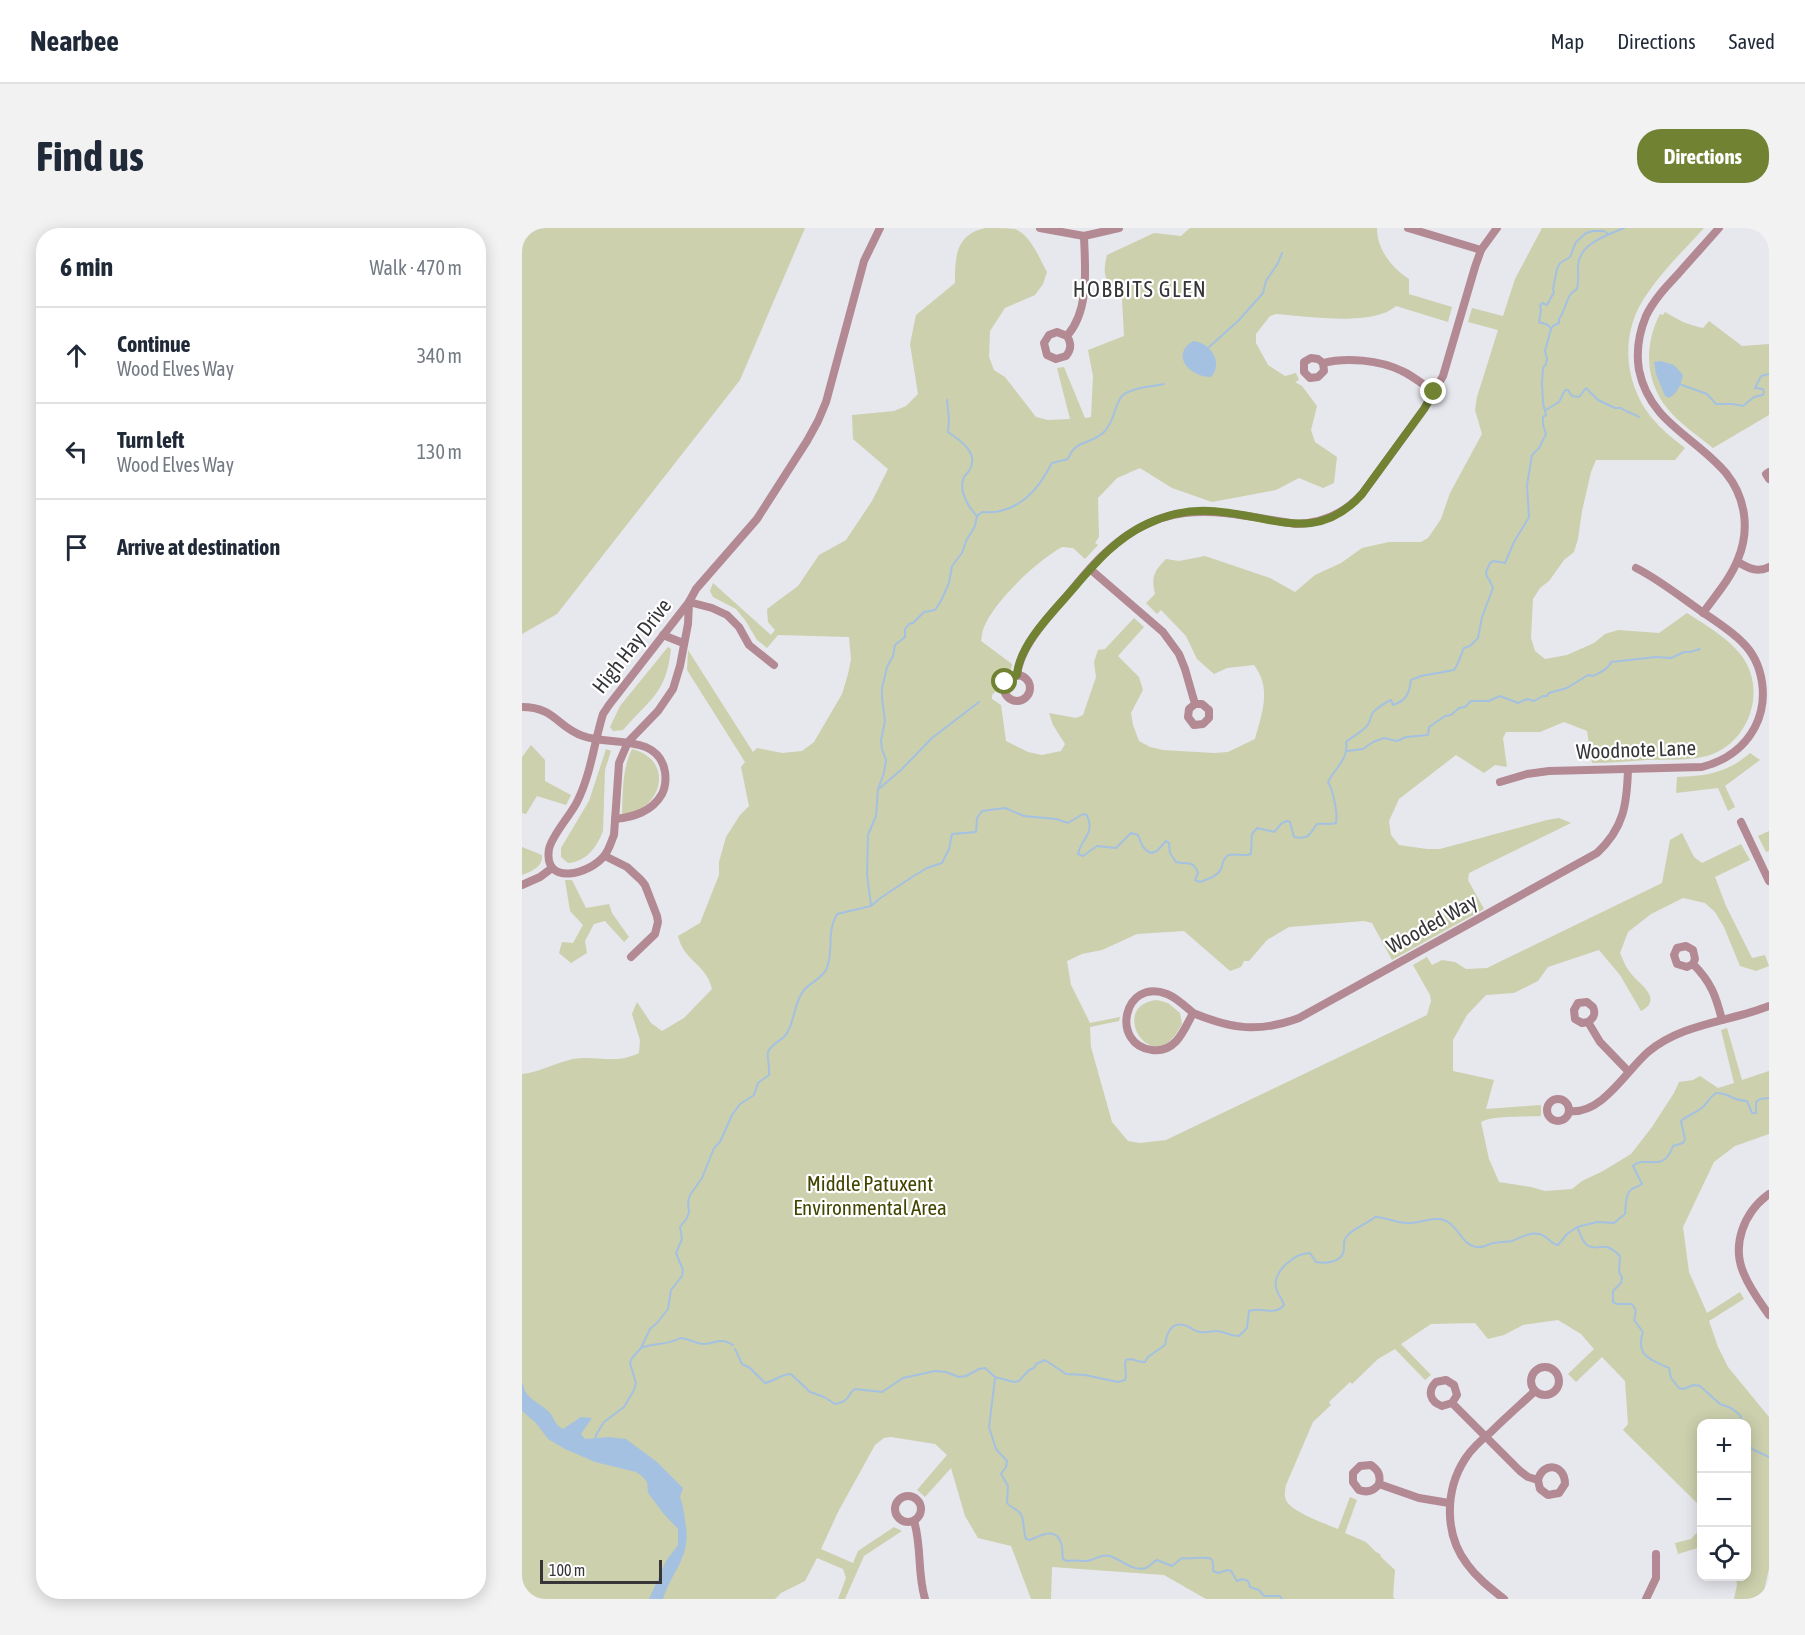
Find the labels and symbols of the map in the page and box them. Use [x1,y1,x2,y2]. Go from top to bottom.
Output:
district label: HOBBITS GLEN [1073,276,1207,302]
route end [1420,378,1446,404]
street label: High Hay Drive [587,593,676,697]
route start [991,668,1017,694]
street label: Woodnote Lane [1575,735,1696,763]
street label: Wooded Way [1382,888,1481,958]
park label: Middle Patuxent Environmental Area [793,1171,947,1219]
scale bar [540,1557,662,1584]

